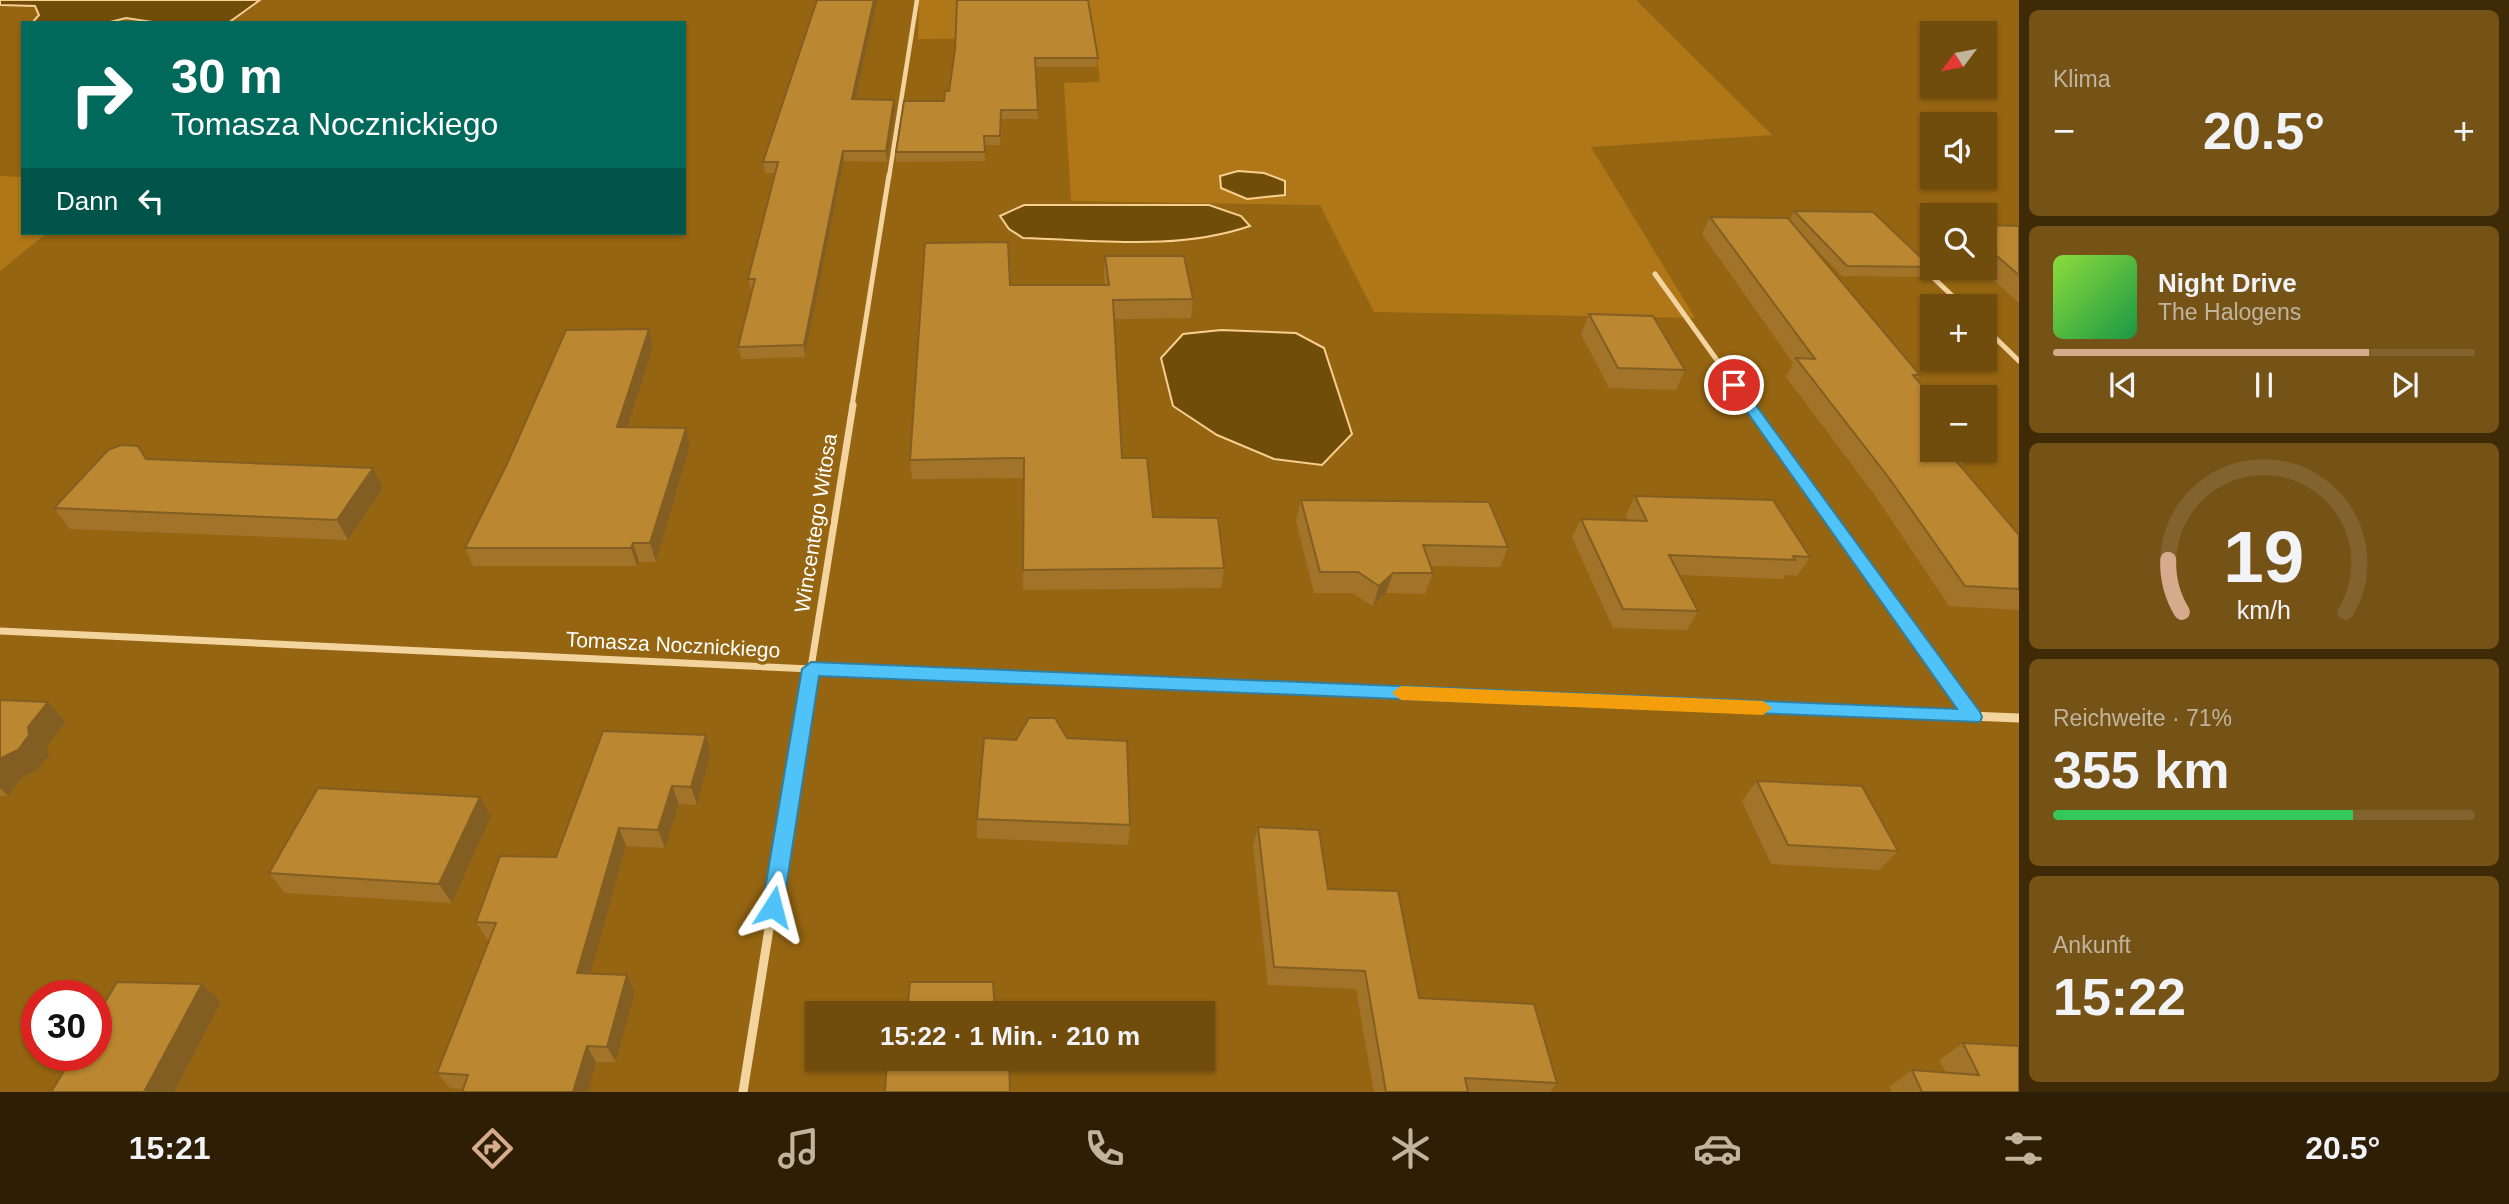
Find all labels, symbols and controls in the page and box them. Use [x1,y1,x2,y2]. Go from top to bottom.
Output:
north arrow [1920,21,1997,98]
map controls [1920,21,1997,462]
icon: right [56,49,147,140]
text: 30 m [171,49,283,103]
text: Klima [2053,66,2111,92]
text: 20.5° [2203,102,2325,160]
text: Tomasza Nocznickiego [171,106,498,142]
text: − [2053,110,2075,152]
text: + [2453,110,2475,152]
button: sound [1920,112,1997,189]
icon: left [132,182,170,220]
text: Dann [56,186,118,216]
button: search [1920,203,1997,280]
text: Night Drive [2158,268,2297,298]
button: + [1920,294,1997,371]
text: The Halogens [2158,299,2301,325]
pin [1704,355,1764,415]
icon: arrive [1715,366,1753,404]
icon: previous [2104,366,2142,404]
icon: pause [2245,366,2283,404]
icon: next [2386,366,2424,404]
button: − [1920,385,1997,462]
street label: Wincentego Witosa [790,431,841,614]
text: 19 [2224,516,2304,597]
text: km/h [2237,596,2291,624]
street label: Tomasza Nocznickiego [565,627,781,662]
text: Reichweite · 71% [2053,705,2232,731]
text: 355 km [2053,741,2229,799]
position arrow [736,870,810,944]
text: Ankunft [2053,932,2131,958]
text: 15:22 [2053,968,2186,1026]
speed limit sign: 30 [21,980,112,1071]
text: 15:22 · 1 Min. · 210 m [880,1021,1140,1051]
icon: directions [468,1124,517,1173]
icon: music [774,1124,823,1173]
icon: phone [1080,1124,1129,1173]
icon: climate [1386,1124,1435,1173]
icon: car [1693,1124,1742,1173]
icon: filters [1999,1124,2048,1173]
text: 15:21 [129,1130,210,1166]
text: 20.5° [2305,1130,2380,1166]

